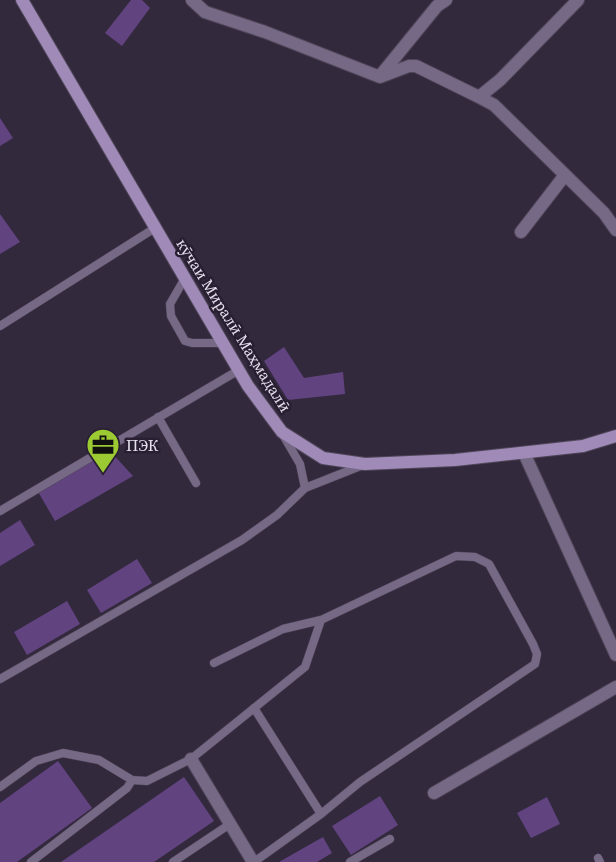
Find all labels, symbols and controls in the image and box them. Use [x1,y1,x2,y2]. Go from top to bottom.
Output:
street label: кӯчаи Миралӣ Маҳмадалӣ [171,234,297,416]
office icon: ПЭК [85,427,121,474]
place label: ПЭК [126,434,159,456]

